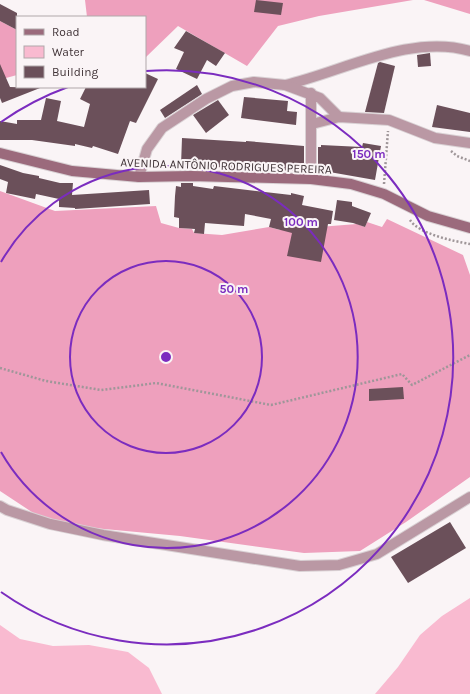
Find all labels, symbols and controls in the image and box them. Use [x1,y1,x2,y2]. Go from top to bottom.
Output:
legend [16,16,146,88]
text: Road [52,25,80,39]
text: Water [52,45,85,59]
text: Building [52,65,99,79]
text: 150 m [352,147,386,161]
street label: AVENIDA ANTÔNIO RODRIGUES PEREIRA [120,155,332,177]
text: 100 m [284,215,318,229]
text: 50 m [220,282,249,296]
centre of rings [159,350,173,364]

